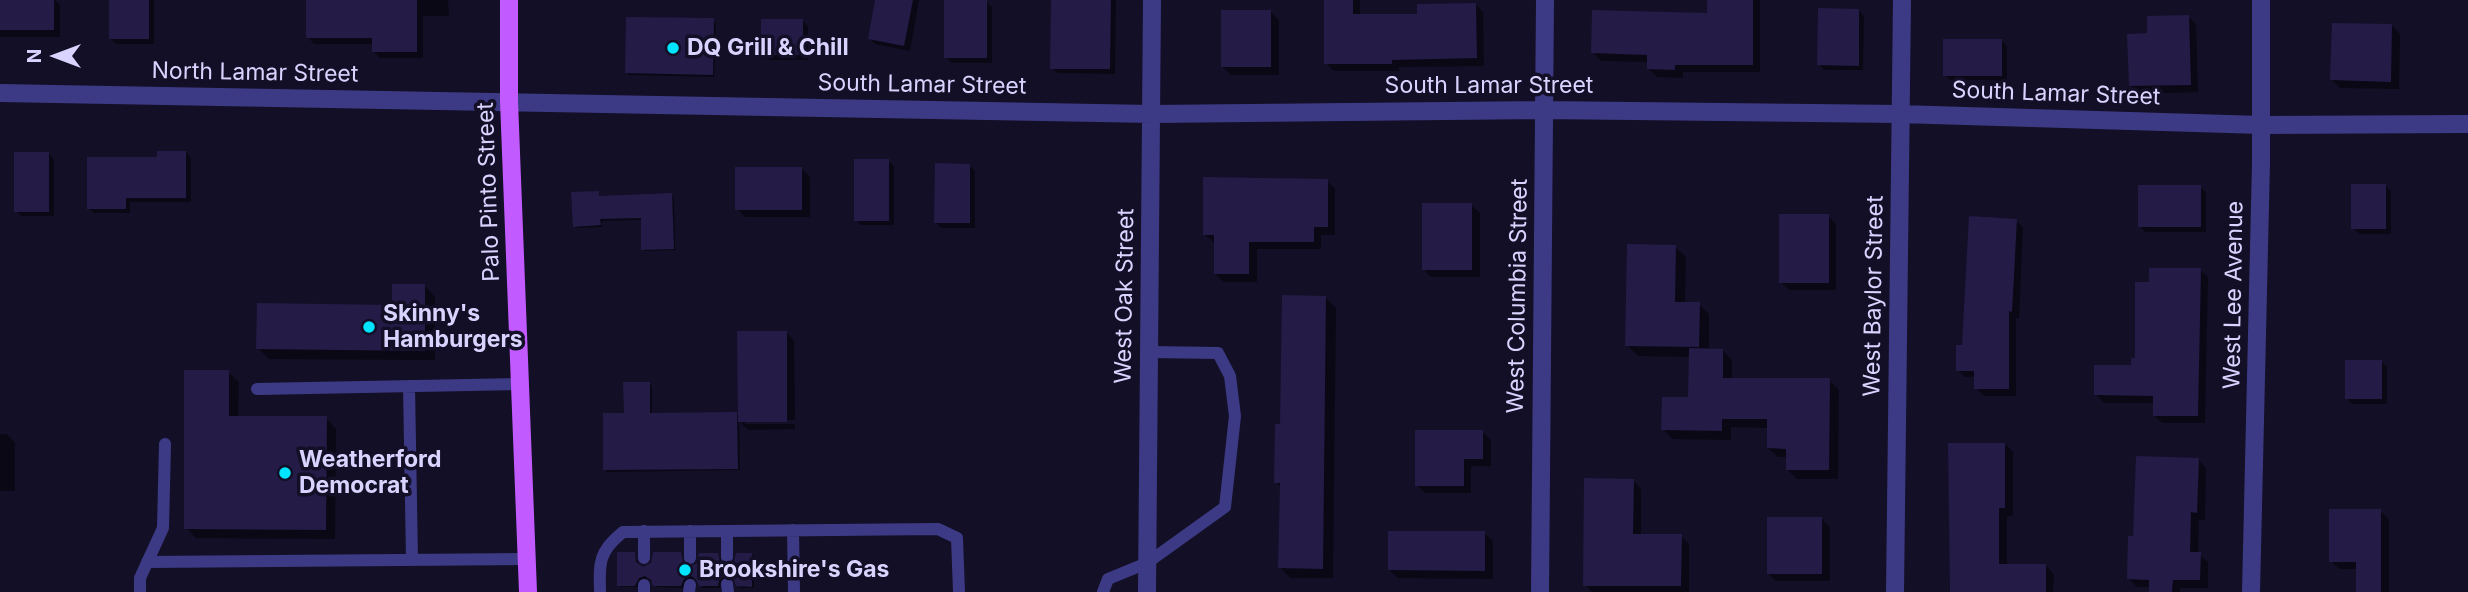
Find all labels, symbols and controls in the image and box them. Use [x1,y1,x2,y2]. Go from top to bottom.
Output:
north arrow [21,21,91,91]
place label: DQ Grill & Chill [687,34,849,62]
marker: DQ Grill & Chill [665,40,681,56]
text: N [23,49,46,63]
street label: North Lamar Street [151,57,359,89]
street label: South Lamar Street [817,69,1027,101]
street label: South Lamar Street [1385,72,1593,100]
street label: South Lamar Street [1951,77,2161,111]
street label: Palo Pinto Street [472,102,506,282]
street label: West Columbia Street [1502,178,1534,414]
street label: West Baylor Street [1858,195,1890,397]
street label: West Lee Avenue [2219,201,2249,389]
street label: West Oak Street [1110,208,1140,384]
place label: Skinny's Hamburgers [383,300,523,354]
marker: Skinny's Hamburgers [361,319,377,335]
place label: Weatherford Democrat [299,446,441,500]
marker: Weatherford Democrat [277,465,293,481]
place label: Brookshire's Gas [699,556,889,584]
marker: Brookshire's Gas [677,562,693,578]

